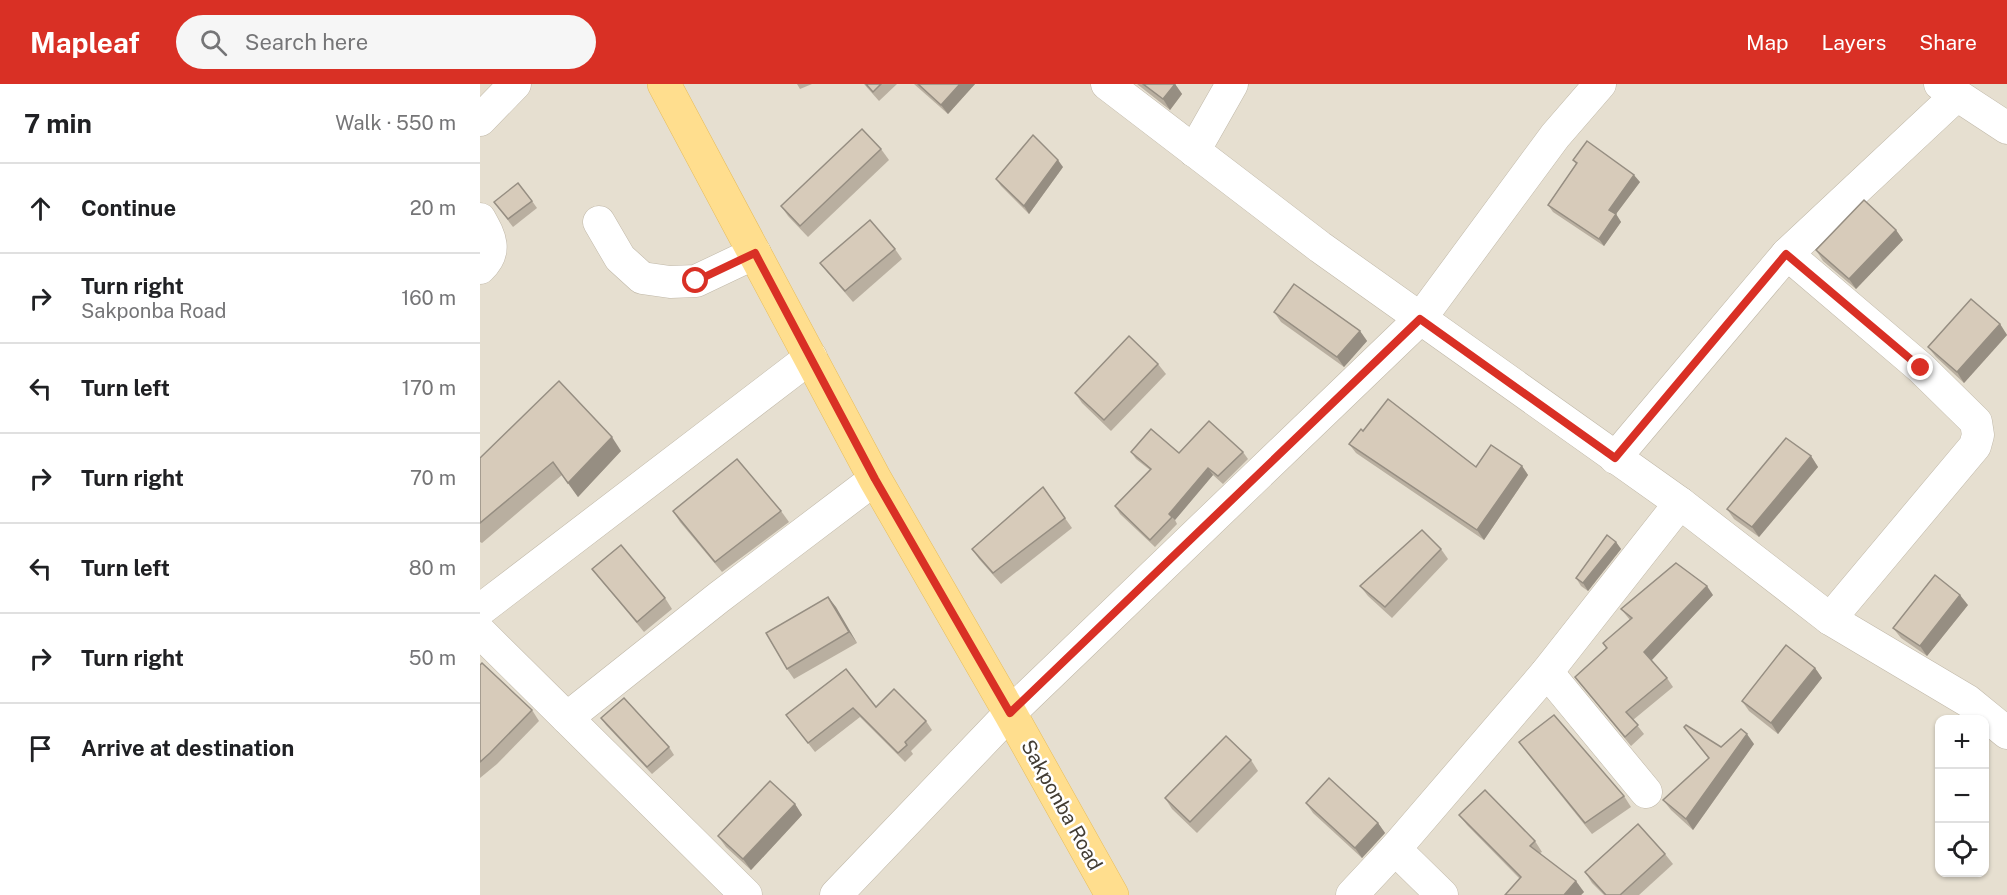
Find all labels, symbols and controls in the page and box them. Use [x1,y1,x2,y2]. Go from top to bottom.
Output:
search box [176,15,596,69]
text: Mapleaf [30,26,140,59]
icon: search [197,26,230,59]
text: Search here [245,29,368,55]
text: Map [1746,30,1789,55]
text: Layers [1822,30,1886,55]
text: Share [1919,30,1977,55]
text: 7 min [24,108,92,139]
text: Walk · 550 m [335,111,456,135]
icon: ahead [24,192,57,225]
text: Continue [81,195,176,221]
text: 20 m [410,196,456,220]
route start [682,267,708,293]
text: Turn right [81,273,184,299]
icon: right [24,282,57,315]
text: 160 m [401,286,456,310]
text: Sakponba Road [81,299,226,323]
route end [1907,354,1933,380]
icon: left [24,372,57,405]
text: Turn left [81,375,170,401]
text: 170 m [402,376,456,400]
icon: right [24,462,57,495]
text: Turn right [81,465,184,491]
text: 70 m [410,466,456,490]
icon: left [24,552,57,585]
text: Turn left [81,555,170,581]
text: 80 m [409,556,456,580]
icon: right [24,642,57,675]
text: Turn right [81,645,184,671]
text: 50 m [409,646,456,670]
map controls [1935,715,1989,877]
button: + [1935,715,1989,769]
icon: arrive [24,732,57,765]
text: Arrive at destination [81,735,294,761]
street label: Sakponba Road [1016,736,1108,874]
button: − [1935,769,1989,823]
button: locate [1935,823,1989,877]

